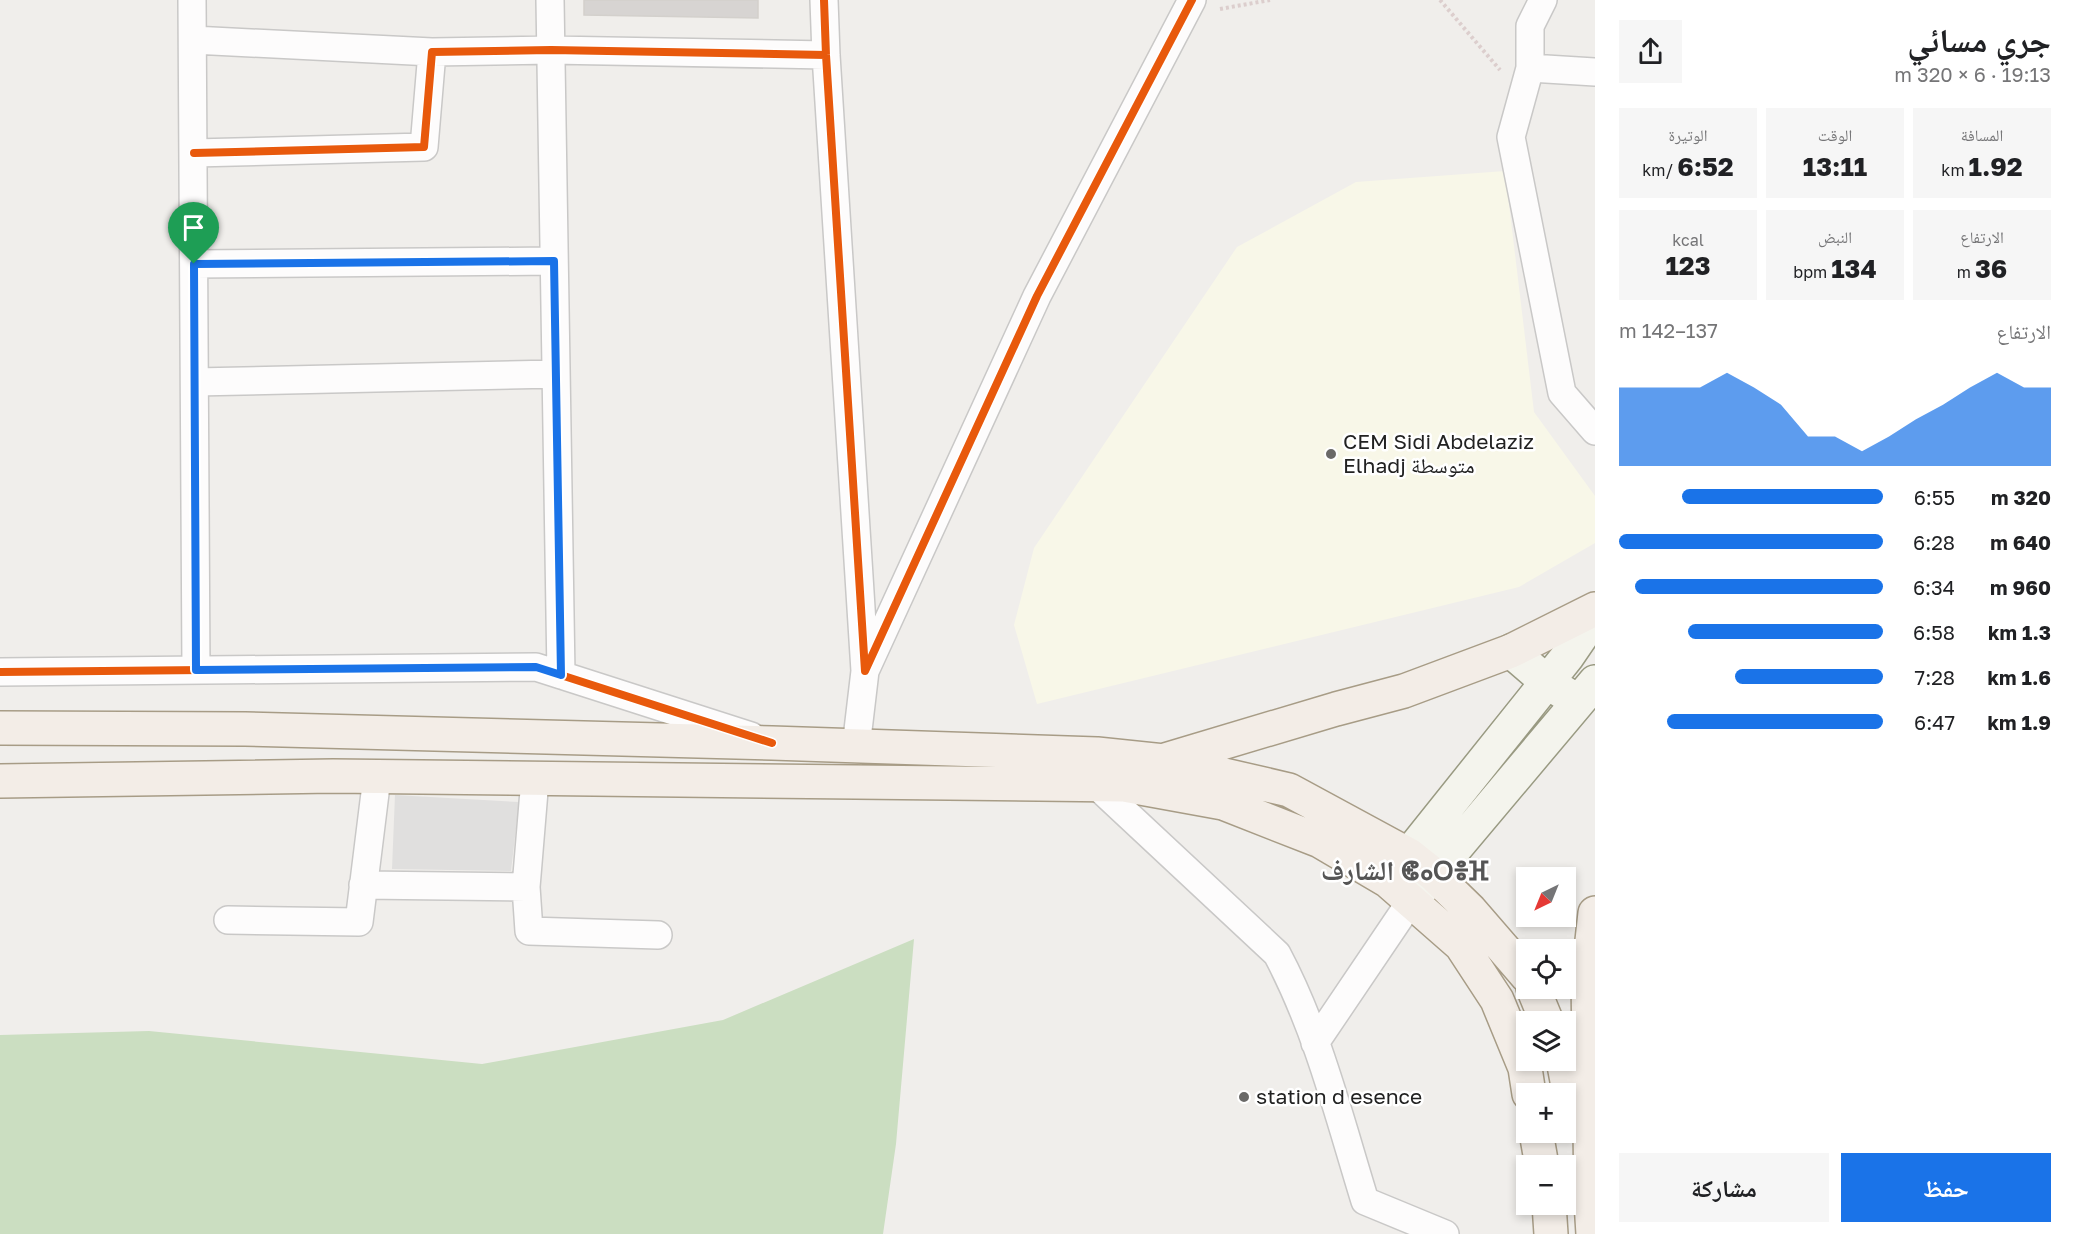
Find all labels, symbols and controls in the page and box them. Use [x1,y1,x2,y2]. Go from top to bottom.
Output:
button: share [1619,20,1682,83]
text: جري مسائي [1907,20,2051,59]
text: 19:13 · 6 × 320 m [1894,62,2051,86]
text: الوتيرة [1669,125,1707,145]
text: الوقت [1818,125,1852,145]
text: المسافة [1961,125,2003,145]
text: 6:52 [1677,151,1734,182]
text: 13:11 [1803,151,1867,182]
text: 1.92 [1969,151,2023,182]
text: /km [1642,160,1677,180]
text: km [1941,160,1969,180]
pin [168,202,219,264]
icon: arrive [177,211,210,244]
text: النبض [1818,227,1852,247]
text: الارتفاع [1960,227,2004,247]
text: kcal [1672,230,1704,250]
text: 123 [1665,250,1711,281]
text: 134 [1831,253,1877,284]
text: 36 [1975,253,2007,284]
text: bpm [1793,262,1831,282]
text: m [1957,262,1975,282]
text: 137–142 m [1619,318,1718,342]
text: الارتفاع [1996,319,2051,343]
place label: CEM Sidi Abdelaziz Elhadj متوسطة [1343,428,1534,478]
marker: CEM Sidi Abdelaziz Elhadj متوسطة [1324,447,1338,461]
text: 6:55 [1914,485,1955,509]
text: 320 m [1991,485,2051,509]
text: 6:28 [1913,530,1955,554]
text: 640 m [1990,530,2051,554]
text: 6:34 [1913,575,1955,599]
text: 960 m [1990,575,2051,599]
text: 6:58 [1913,620,1955,644]
text: 1.3 km [1988,620,2051,644]
text: 7:28 [1915,665,1955,689]
text: 1.6 km [1987,665,2051,689]
text: 6:47 [1914,710,1955,734]
text: 1.9 km [1987,710,2051,734]
district label: الشارف ⵞⴰⵔⴻⴼ [1321,854,1489,886]
north arrow [1516,867,1576,927]
map controls [1516,867,1576,1215]
button: locate [1516,939,1576,999]
button: layers [1516,1011,1576,1071]
place label: station d esence [1256,1083,1422,1109]
button: + [1516,1083,1576,1143]
marker: station d esence [1237,1090,1251,1104]
button: مشاركة [1619,1153,1829,1222]
button: حفظ [1841,1153,2051,1222]
button: − [1516,1155,1576,1215]

